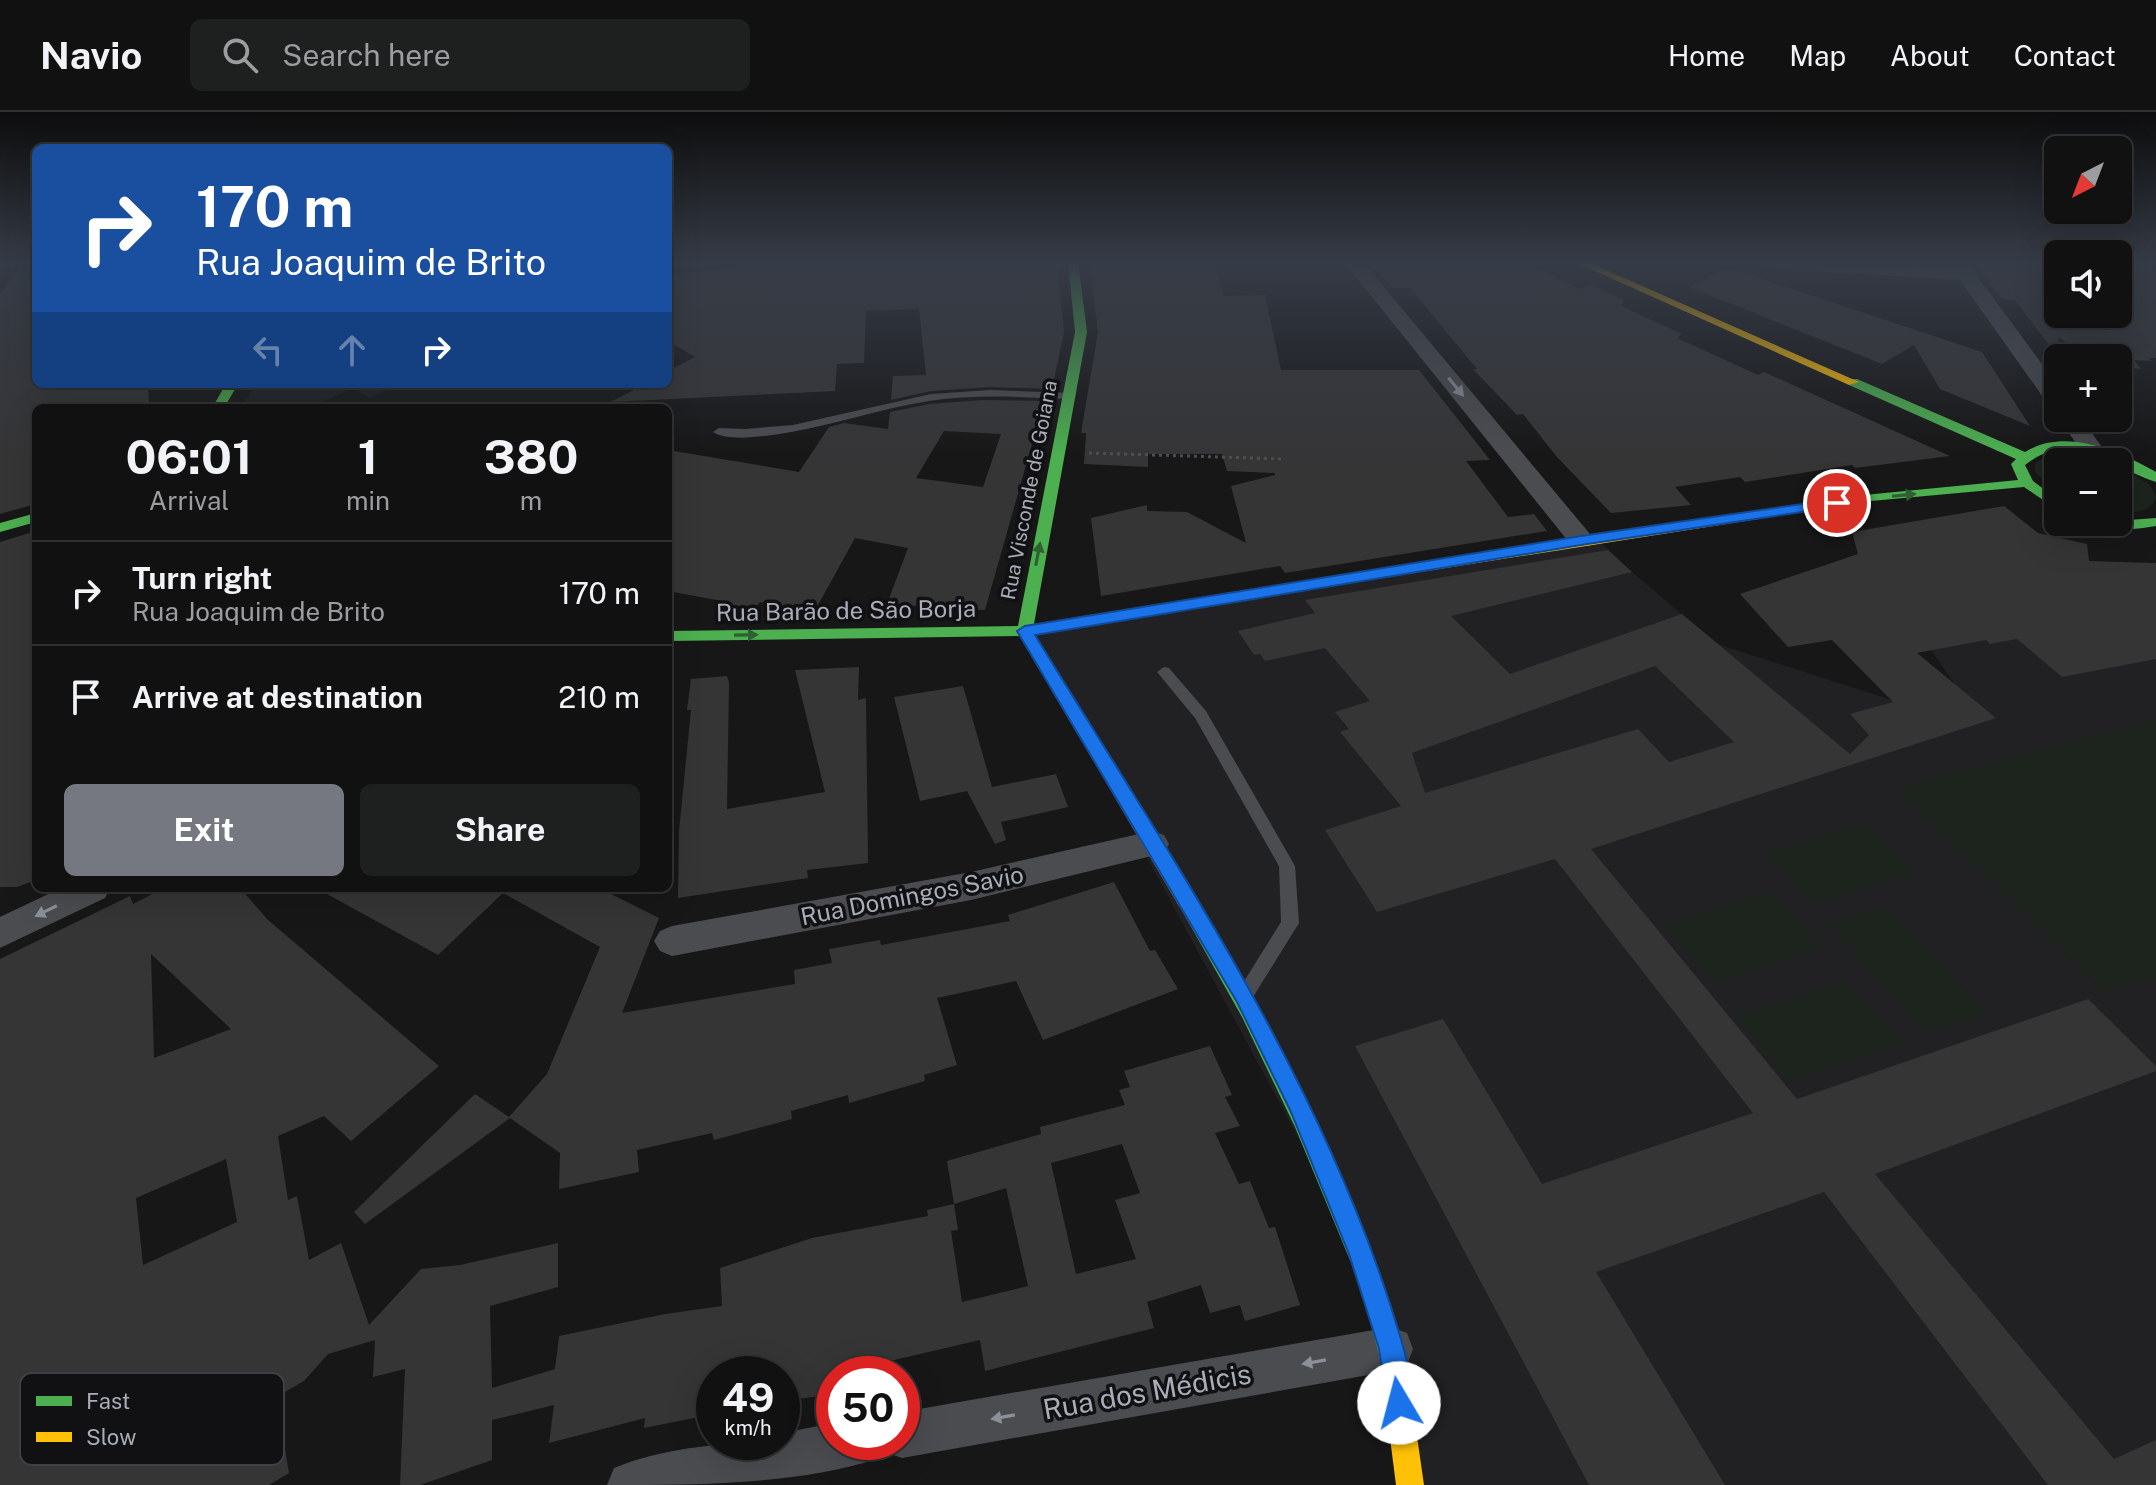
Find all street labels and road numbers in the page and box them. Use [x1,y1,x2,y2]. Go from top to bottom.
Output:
street label: Rua Visconde de Goiana [996,378,1062,602]
street label: Rua Barão de São Borja [716,594,976,626]
street label: Rua Domingos Savio [798,860,1026,930]
street label: Rua dos Médicis [1040,1356,1254,1426]

